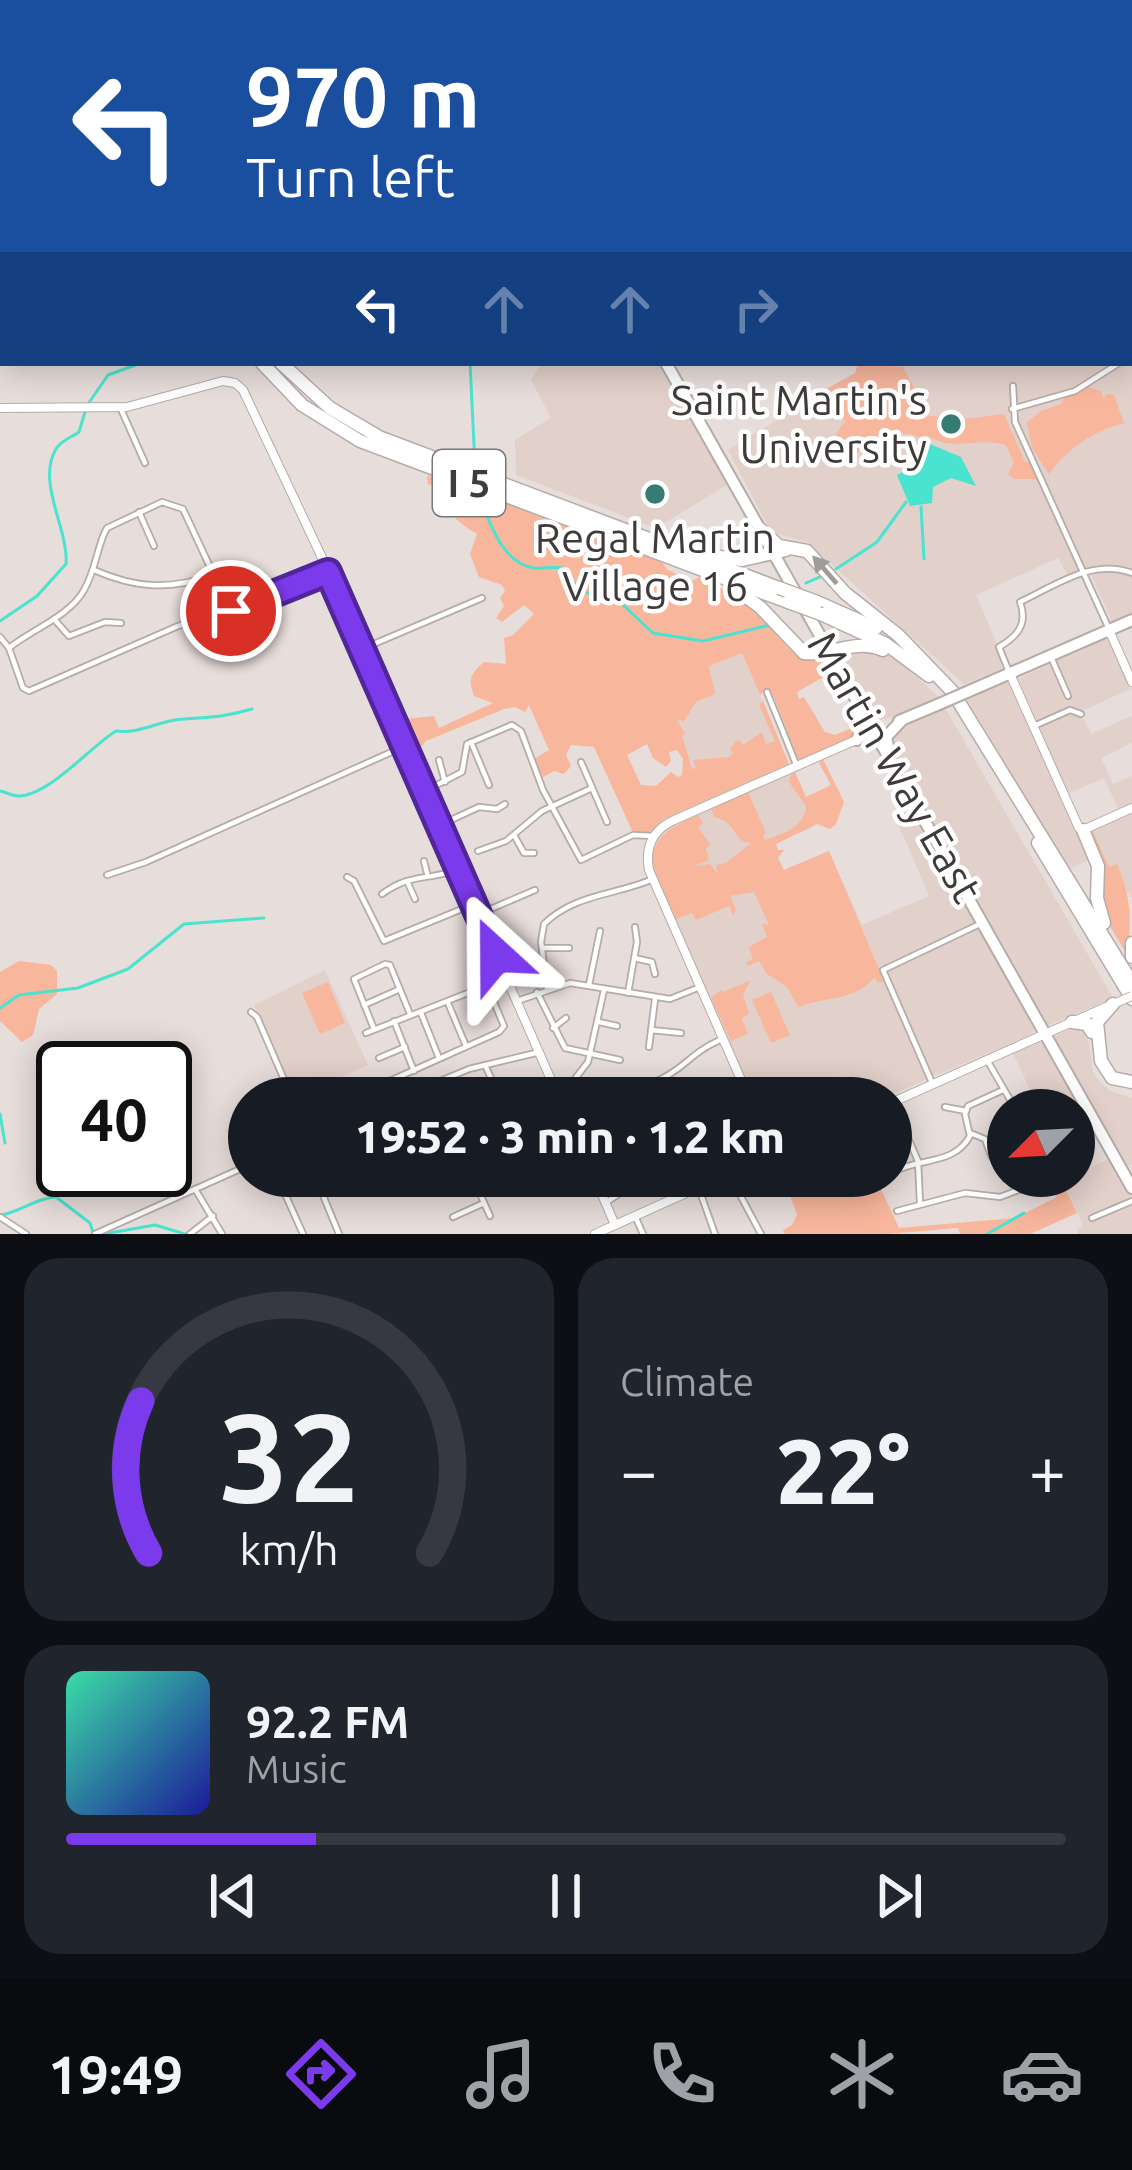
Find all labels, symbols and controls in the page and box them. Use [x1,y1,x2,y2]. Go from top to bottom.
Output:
icon: left [48,48,204,204]
text: 970 m [246,49,480,143]
text: Turn left [246,147,455,207]
icon: left [345,276,411,342]
icon: ahead [471,276,537,342]
icon: ahead [597,276,663,342]
icon: right [723,276,789,342]
place label: Saint Martin's University [671,376,927,471]
marker: Saint Martin's University [938,411,964,437]
road number: I 5 [433,450,505,516]
marker: Regal Martin Village 16 [642,481,668,507]
place label: Regal Martin Village 16 [535,514,775,609]
one-way arrow [812,556,839,585]
pin [180,560,282,662]
icon: arrive [198,578,264,644]
street label: Martin Way East [799,624,992,910]
position arrow [433,892,559,1018]
speed limit sign: 40 [36,1041,192,1197]
north arrow [987,1089,1095,1197]
map controls [987,1089,1095,1197]
text: 19:52 · 3 min · 1.2 km [355,1111,785,1162]
text: Climate [620,1360,754,1403]
text: 32 [219,1386,359,1526]
text: 22° [776,1420,910,1521]
text: − [620,1433,657,1507]
text: + [1029,1433,1066,1507]
text: km/h [239,1524,339,1572]
text: 92.2 FM [246,1696,409,1747]
text: Music [246,1747,347,1790]
icon: previous [200,1863,266,1929]
icon: pause [533,1863,599,1929]
icon: next [866,1863,932,1929]
icon: directions [279,2032,363,2116]
icon: music [459,2032,543,2116]
icon: phone [640,2032,724,2116]
icon: climate [820,2032,904,2116]
icon: car [1000,2032,1084,2116]
text: 19:49 [48,2044,183,2104]

